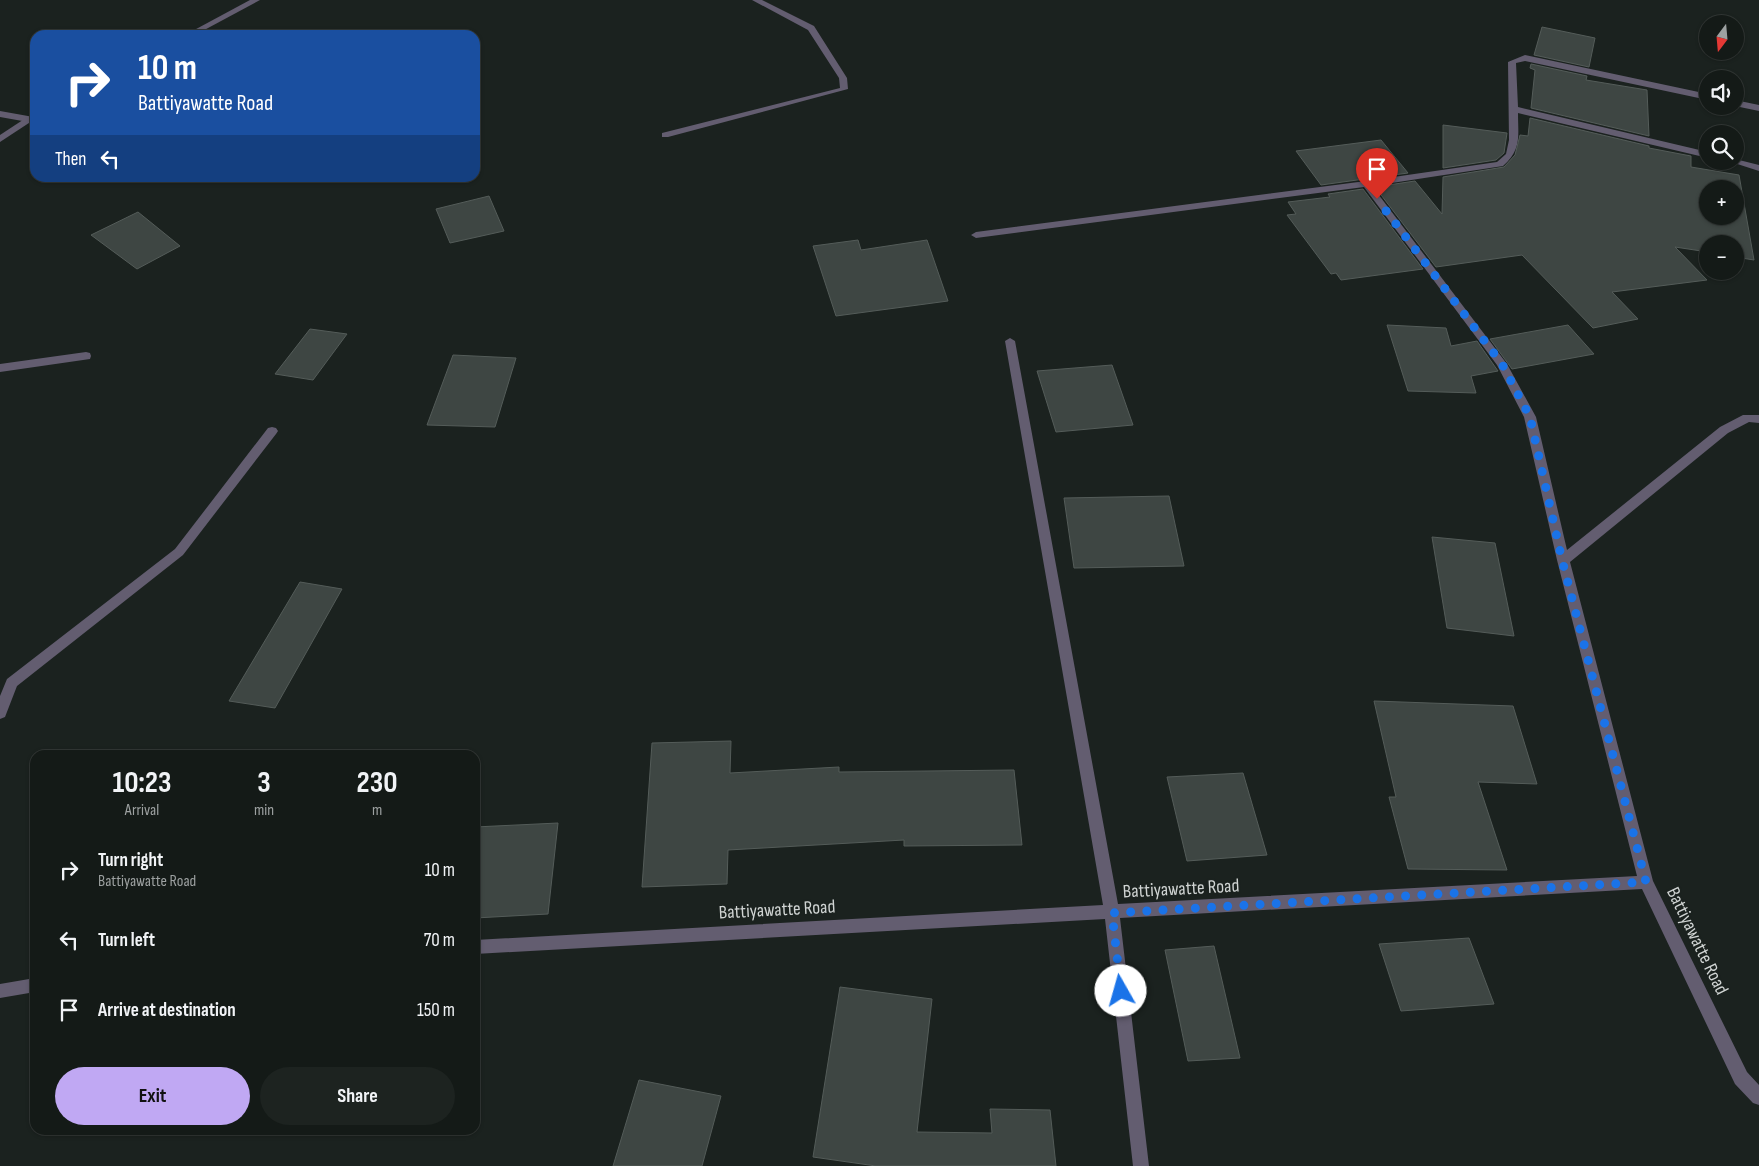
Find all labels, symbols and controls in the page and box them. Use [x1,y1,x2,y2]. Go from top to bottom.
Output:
north arrow [1699,15,1744,60]
map controls [1699,15,1744,280]
text: 10 m [138,47,197,90]
icon: right [55,50,120,115]
button: sound [1699,70,1744,115]
text: Battiyawatte Road [138,90,273,117]
button: search [1699,125,1744,170]
icon: left [96,145,124,173]
text: Then [55,148,86,171]
pin [1356,148,1398,199]
icon: arrive [1363,155,1391,183]
button: + [1699,180,1744,225]
button: − [1699,235,1744,280]
text: 10:23 [113,765,171,801]
text: 3 [257,765,271,801]
text: 230 [357,765,398,801]
text: Arrival [125,801,159,820]
text: min [254,801,274,820]
text: m [372,801,382,820]
text: Turn right [98,849,163,872]
icon: right [55,856,83,884]
text: 10 m [425,859,455,882]
text: Battiyawatte Road [98,872,196,891]
street label: Battiyawatte Road [1122,874,1240,904]
street label: Battiyawatte Road [1661,884,1733,998]
street label: Battiyawatte Road [718,895,836,925]
icon: left [55,926,83,954]
text: Turn left [98,929,155,952]
text: 70 m [424,929,455,952]
position arrow [1094,964,1146,1016]
icon: arrive [55,996,83,1024]
text: Arrive at destination [98,999,236,1022]
text: 150 m [417,999,455,1022]
button: Exit [55,1067,250,1125]
button: Share [260,1067,455,1125]

